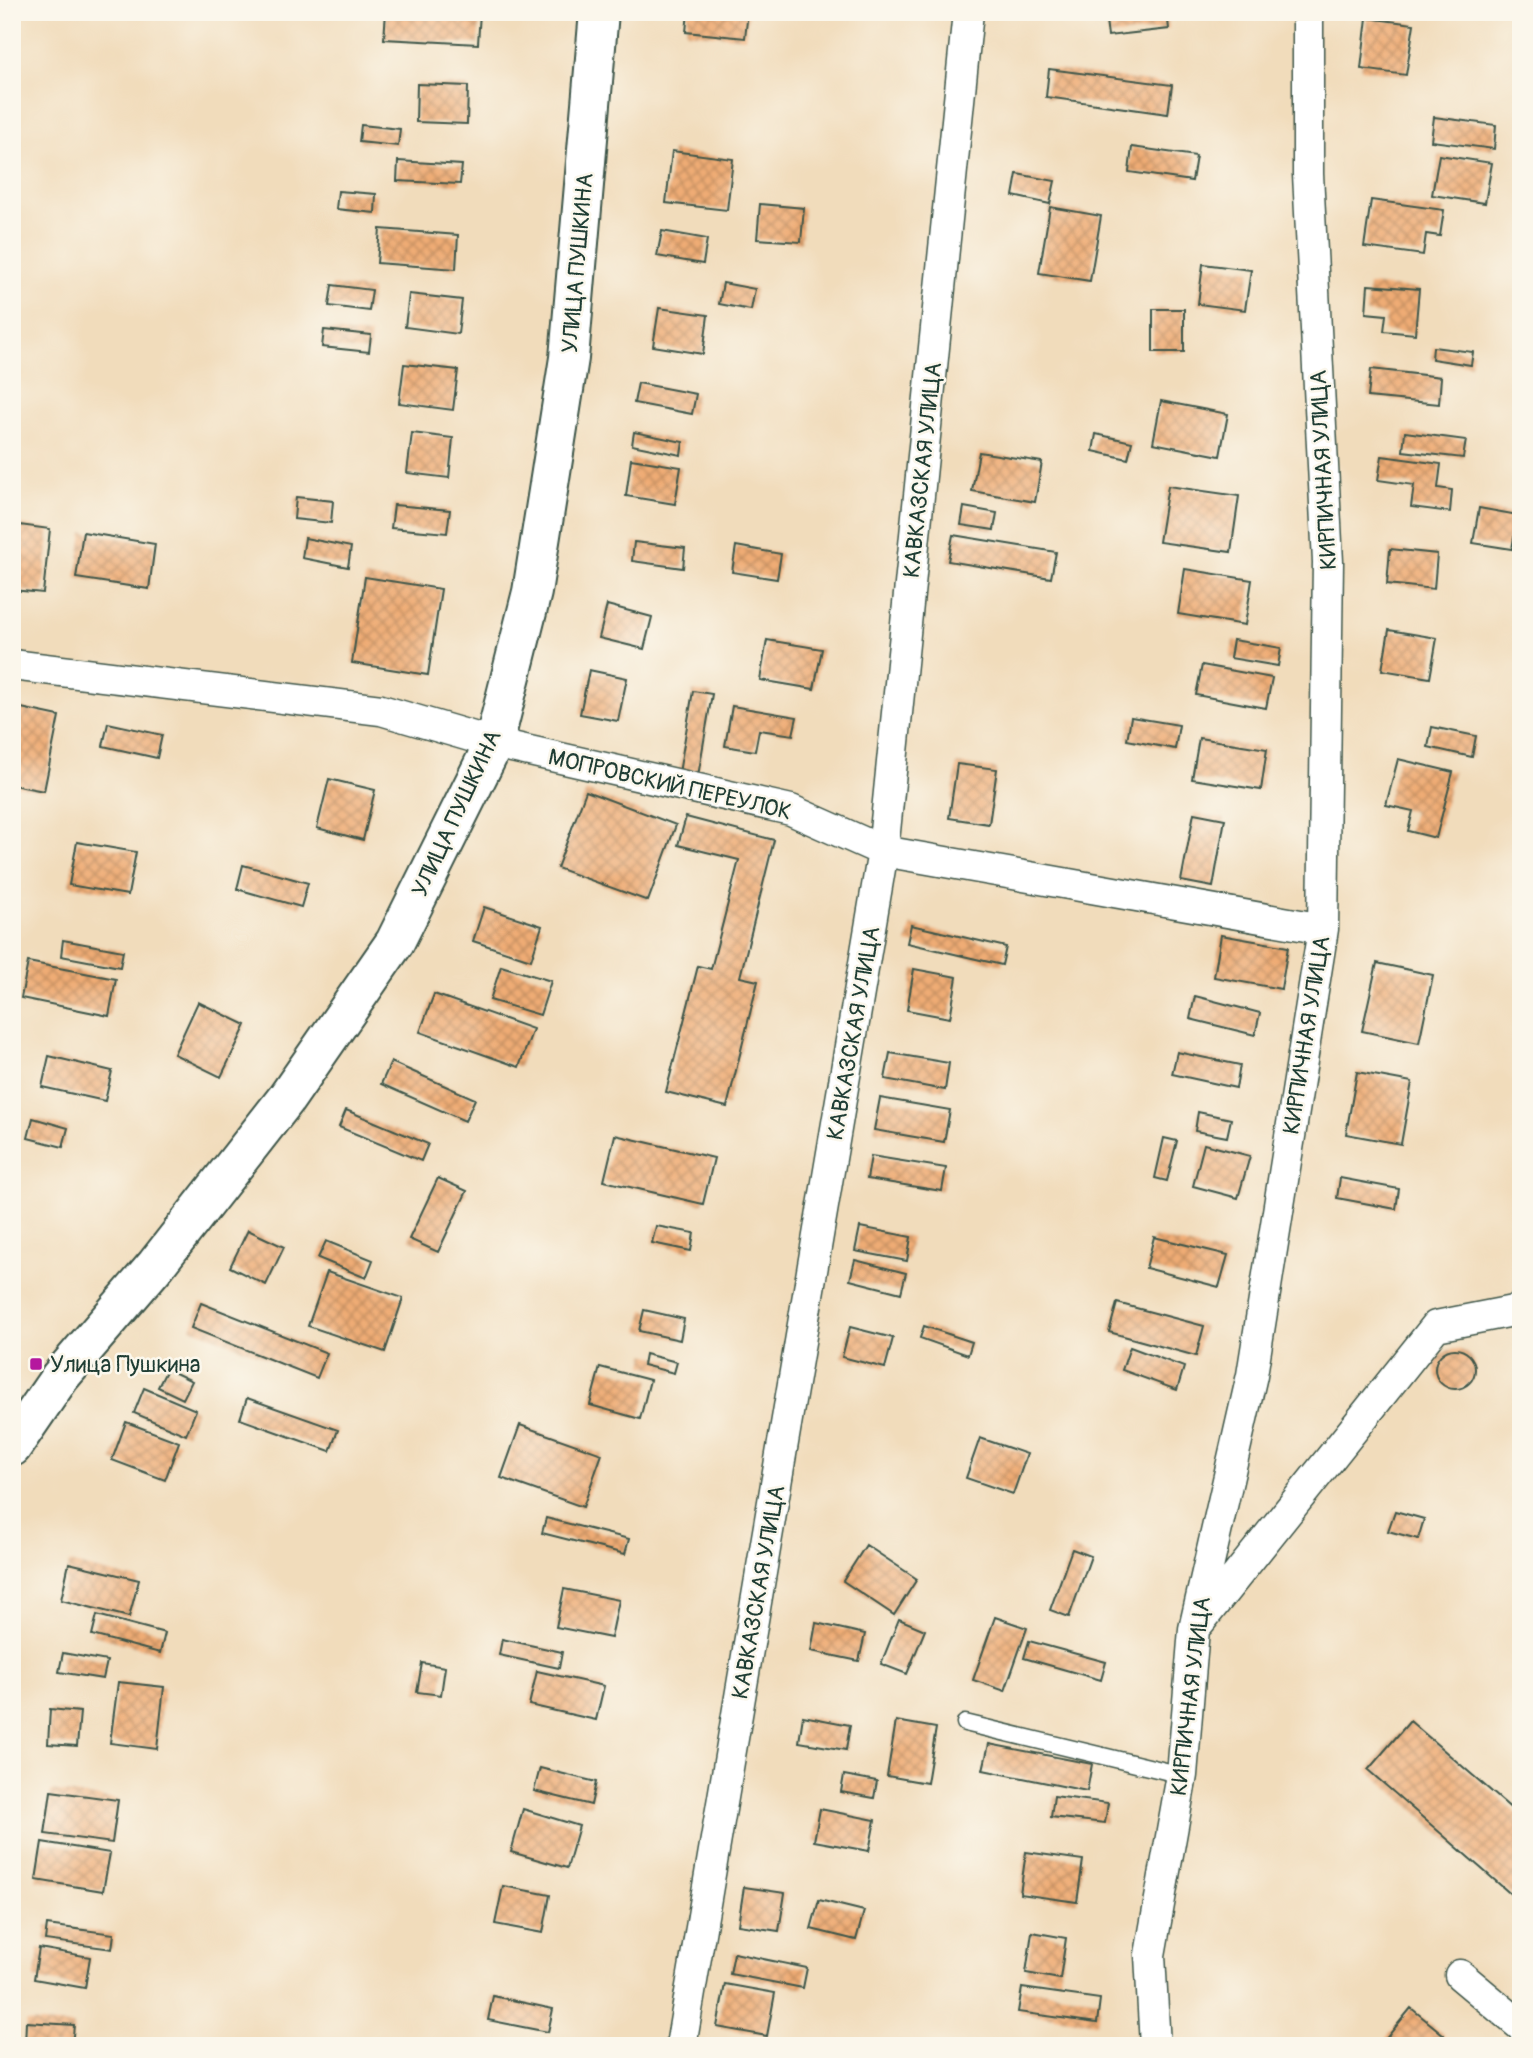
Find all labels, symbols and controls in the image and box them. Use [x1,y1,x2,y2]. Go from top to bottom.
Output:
street label: УЛИЦА ПУШКИНА [555,172,600,354]
street label: КАВКАЗСКАЯ УЛИЦА [897,361,948,579]
street label: КИРПИЧНАЯ УЛИЦА [1304,369,1343,571]
street label: УЛИЦА ПУШКИНА [405,725,508,901]
street label: МОПРОВСКИЙ ПЕРЕУЛОК [546,742,794,827]
street label: КАВКАЗСКАЯ УЛИЦА [820,924,887,1142]
street label: КИРПИЧНАЯ УЛИЦА [1277,934,1336,1136]
place label: Улица Пушкина [50,1350,200,1379]
marker: Улица Пушкина [28,1356,44,1372]
street label: КАВКАЗСКАЯ УЛИЦА [725,1483,792,1701]
street label: КИРПИЧНАЯ УЛИЦА [1164,1595,1217,1797]

